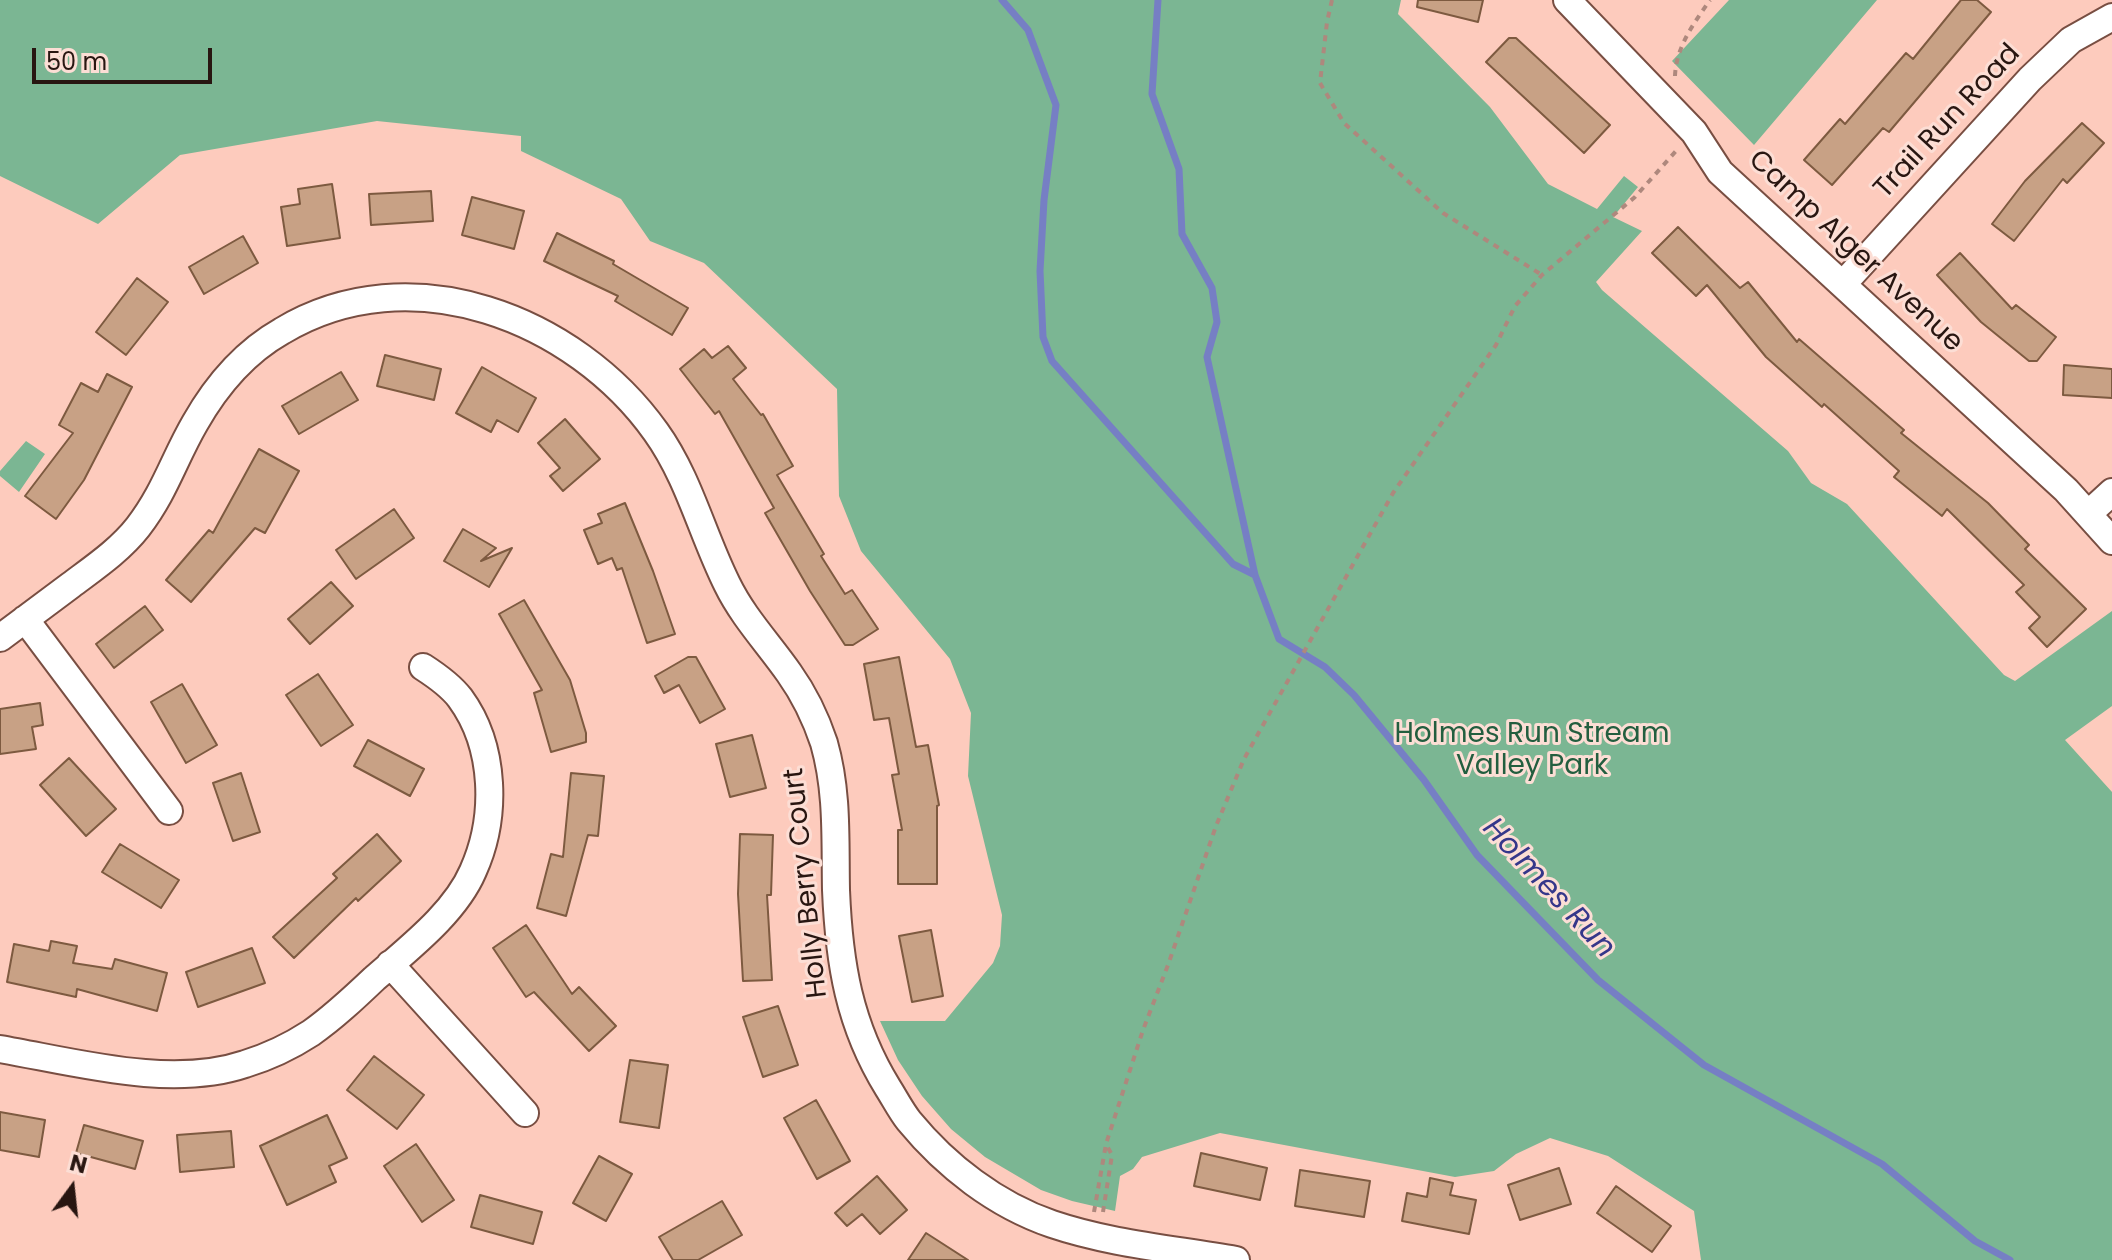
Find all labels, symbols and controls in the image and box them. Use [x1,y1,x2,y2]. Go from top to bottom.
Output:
scale bar [36,32,216,82]
street label: Trail Run Road [1868,38,2028,206]
text: 50 m [46,45,107,78]
street label: Camp Alger Avenue [1741,144,1969,360]
park label: Holmes Run Stream Valley Park [1394,718,1670,784]
street label: Holly Berry Court [778,766,836,1000]
water label: Holmes Run [1474,812,1622,966]
text: N [66,1147,90,1181]
north arrow [32,1148,112,1228]

